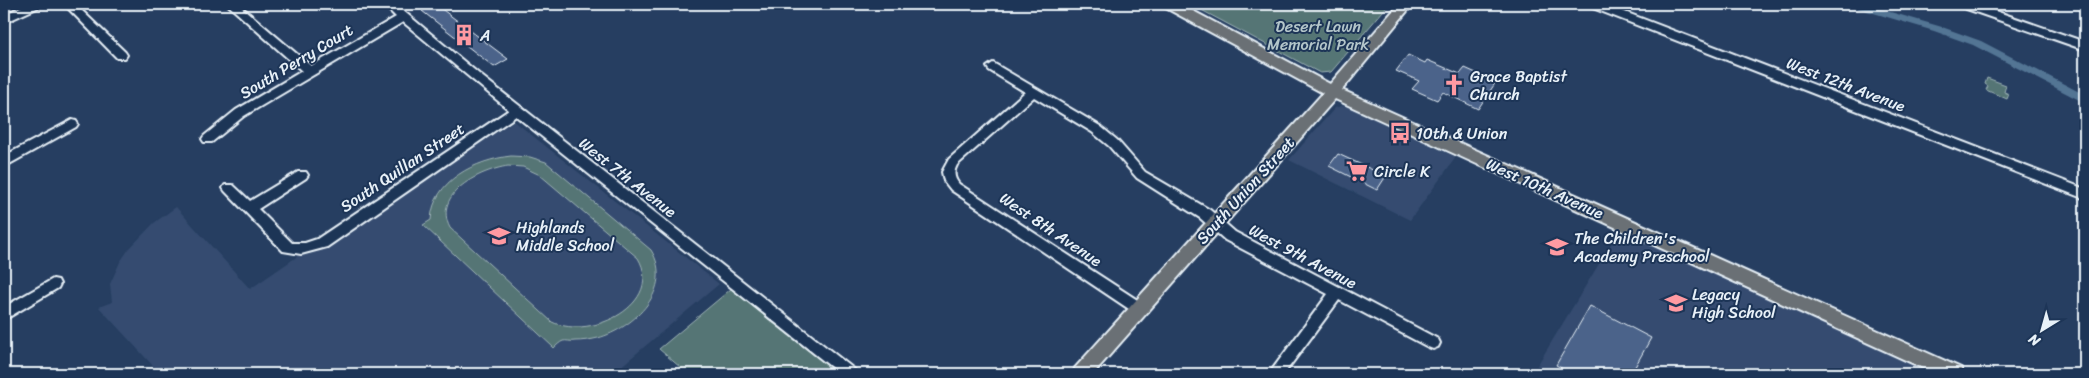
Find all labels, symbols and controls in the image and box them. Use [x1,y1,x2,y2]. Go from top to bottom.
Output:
park label: Desert Lawn Memorial Park [1267,12,1370,59]
street label: South Perry Court [234,16,359,107]
place label: A [479,21,491,50]
building icon: A [451,22,477,48]
street label: West 12th Avenue [1782,48,1910,121]
place label: Grace Baptist Church [1470,62,1567,109]
church icon: Grace Baptist Church [1441,72,1467,98]
street label: South Quillan Street [334,115,471,220]
place label: 10th & Union [1416,119,1508,148]
bus stop icon: 10th & Union [1387,120,1413,146]
street label: West 7th Avenue [572,130,683,225]
street label: South Union Street [1189,130,1302,251]
street label: West 10th Avenue [1481,150,1609,227]
place label: Circle K [1374,157,1431,186]
supermarket icon: Circle K [1344,158,1370,184]
street label: West 8th Avenue [993,184,1108,275]
place label: Highlands Middle School [516,213,615,260]
street label: West 9th Avenue [1243,216,1362,297]
school or university icon: Highlands Middle School [486,223,512,249]
place label: The Children's Academy Preschool [1573,224,1710,271]
school or university icon: The Children's Academy Preschool [1544,234,1570,260]
place label: Legacy High School [1692,280,1776,327]
school or university icon: Legacy High School [1663,290,1689,316]
north arrow [2016,306,2066,356]
text: N [2023,327,2047,353]

